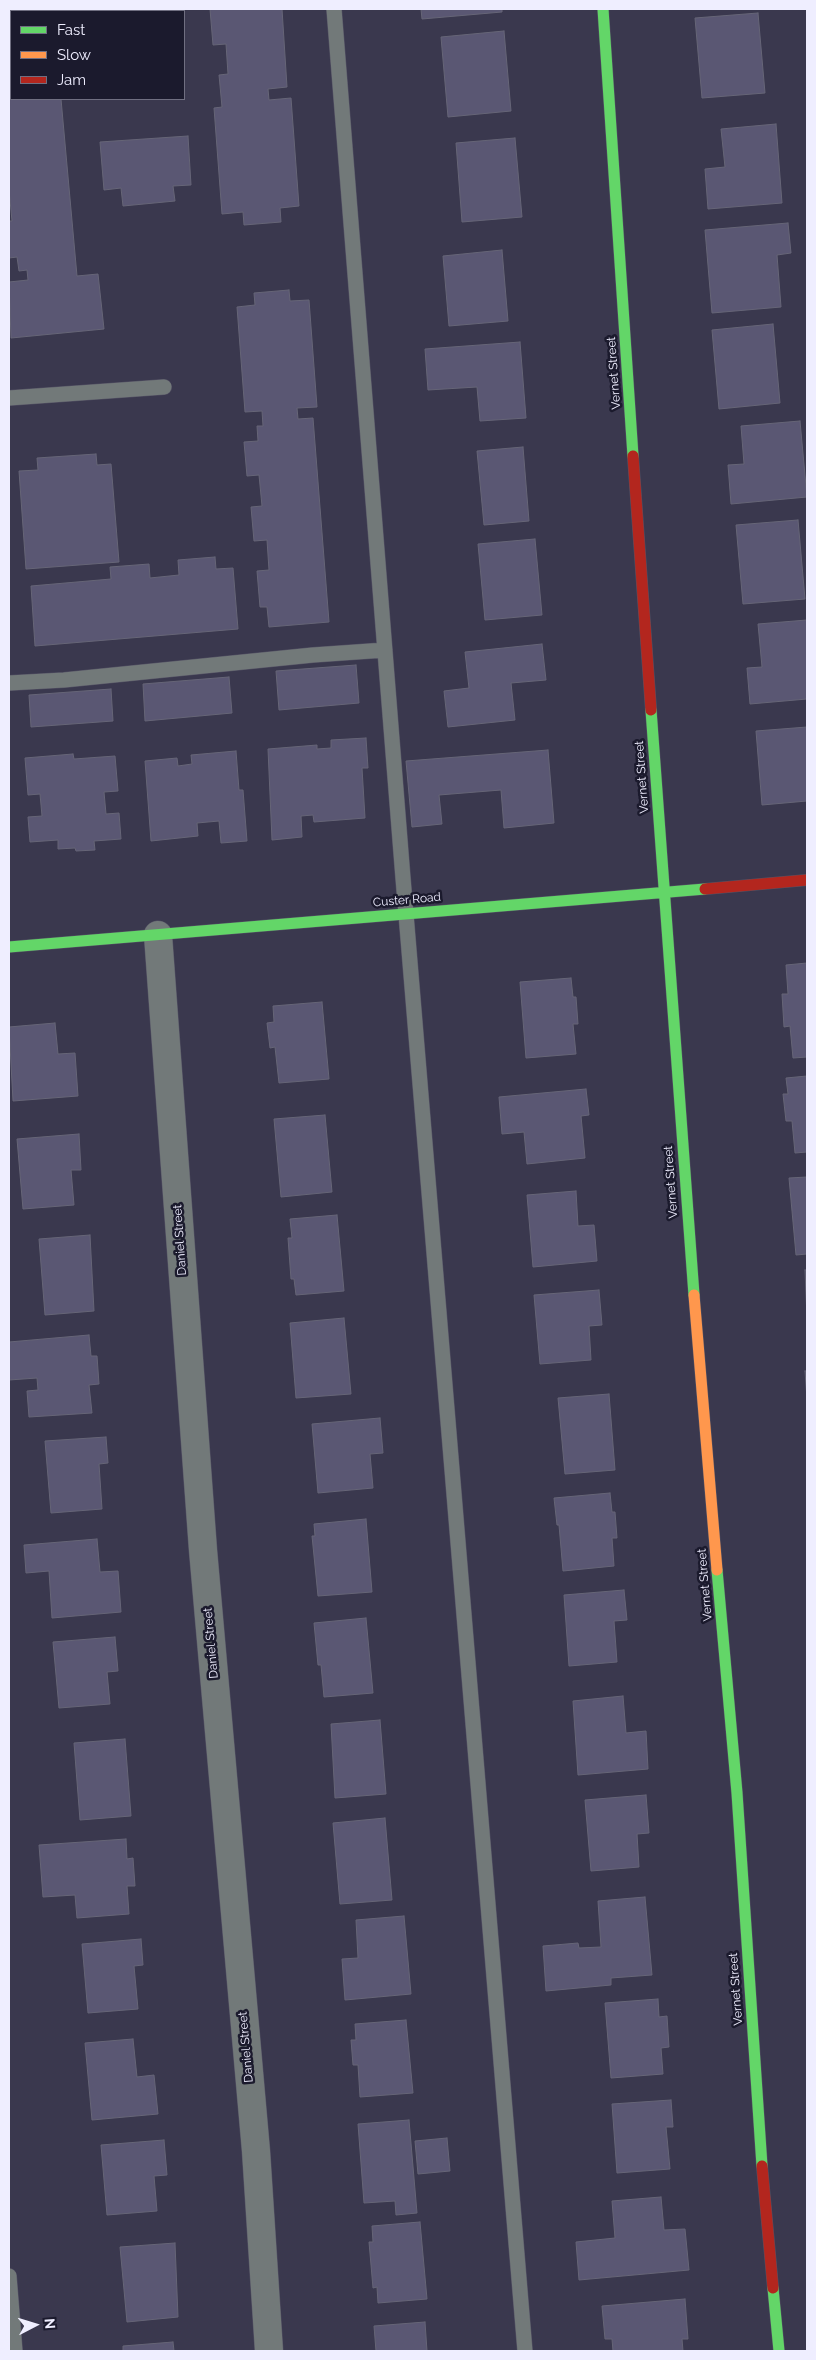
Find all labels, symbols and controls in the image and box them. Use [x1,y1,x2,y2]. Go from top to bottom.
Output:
legend [10,10,185,100]
text: Fast [57,21,85,39]
text: Slow [57,46,91,64]
text: Jam [57,71,86,89]
street label: Vernet Street [604,336,624,410]
street label: Vernet Street [632,740,652,814]
street label: Custer Road [372,890,442,910]
street label: Vernet Street [661,1145,681,1219]
street label: Daniel Street [170,1204,190,1276]
street label: Vernet Street [695,1548,715,1622]
street label: Daniel Street [201,1607,221,1679]
street label: Vernet Street [726,1952,746,2026]
street label: Daniel Street [236,2011,256,2083]
north arrow [10,2300,60,2350]
text: N [42,2318,58,2330]

